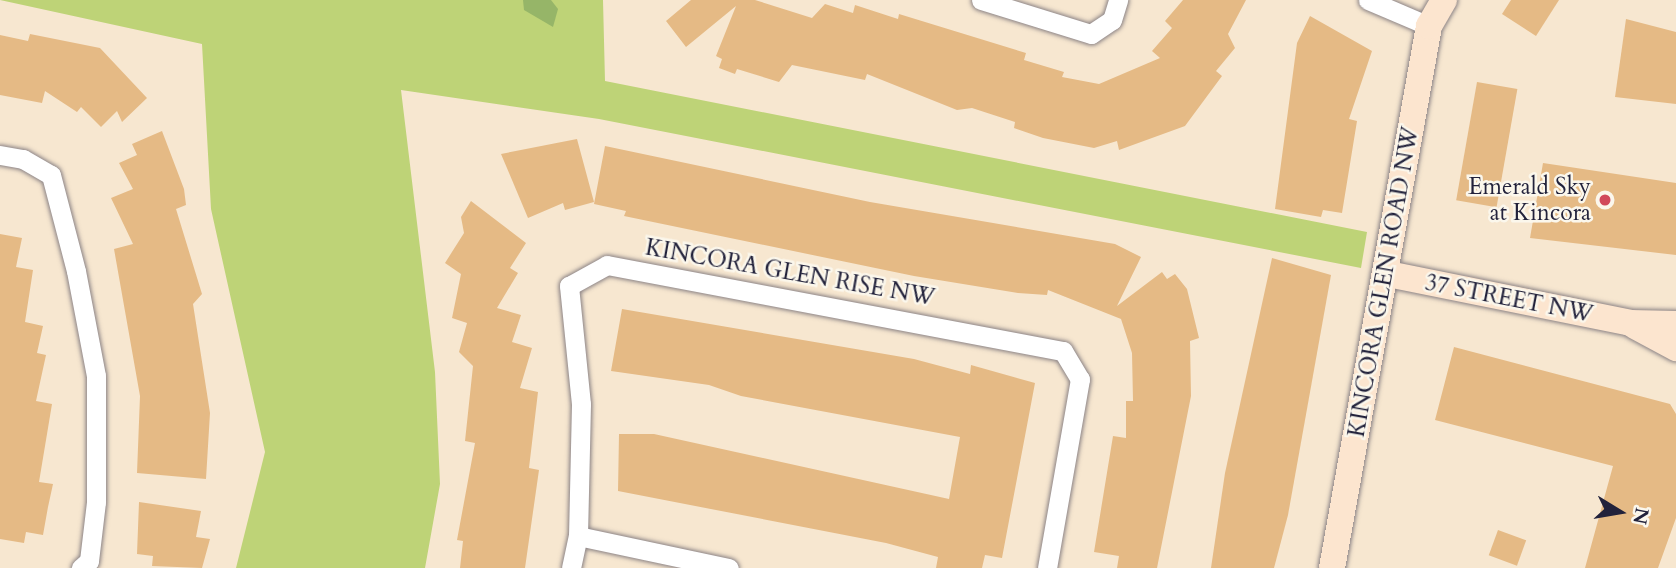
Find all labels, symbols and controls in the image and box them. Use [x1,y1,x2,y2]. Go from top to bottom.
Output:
street label: KINCORA GLEN ROAD NW [1343,125,1425,439]
place label: Emerald Sky at Kincora [1468,173,1591,227]
marker: Emerald Sky at Kincora [1597,192,1613,208]
street label: KINCORA GLEN RISE NW [643,234,937,312]
street label: 37 STREET NW [1423,269,1595,329]
north arrow [1585,477,1655,547]
text: N [1626,505,1655,527]

